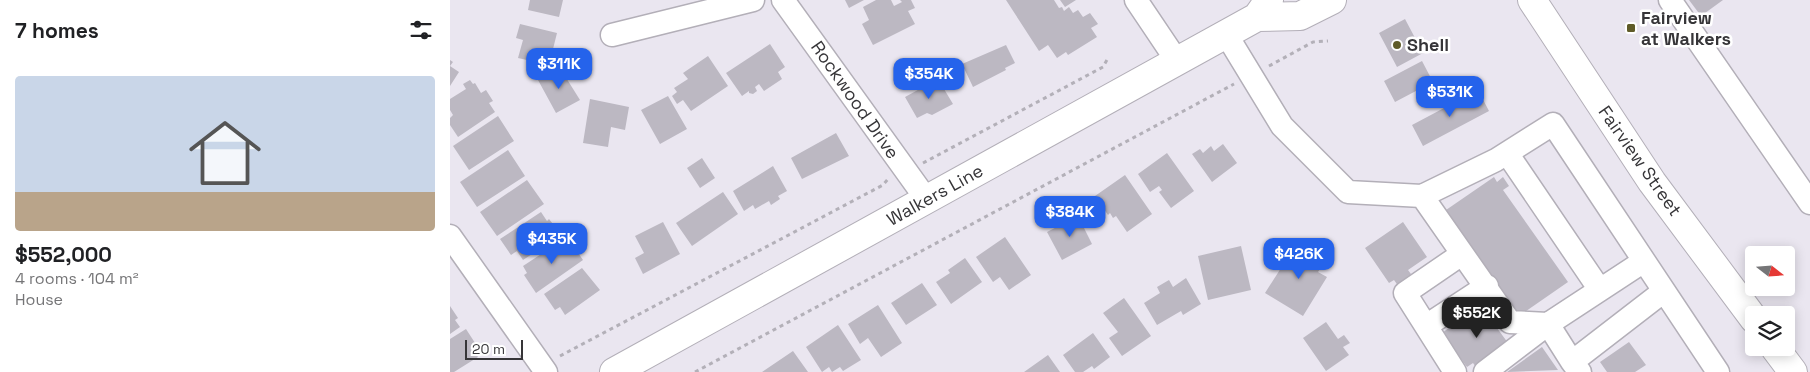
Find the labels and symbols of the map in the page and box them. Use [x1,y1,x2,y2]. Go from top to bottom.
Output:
place label: Fairview at Walkers [1641,6,1731,50]
marker: Fairview at Walkers [1625,22,1637,34]
place label: Shell [1407,33,1449,56]
street label: Rockwood Drive [806,36,905,163]
marker: Shell [1391,39,1403,51]
pin: $311K [524,48,594,90]
pin: $354K [894,58,964,100]
pin: $531K [1415,76,1485,118]
street label: Fairview Street [1594,101,1687,220]
street label: Walkers Line [882,159,987,231]
pin: $384K [1035,196,1105,238]
pin: $435K [517,222,587,265]
pin: $426K [1264,238,1334,280]
north arrow [1745,246,1795,296]
pin: $552K [1442,296,1512,339]
scale bar [465,337,522,360]

